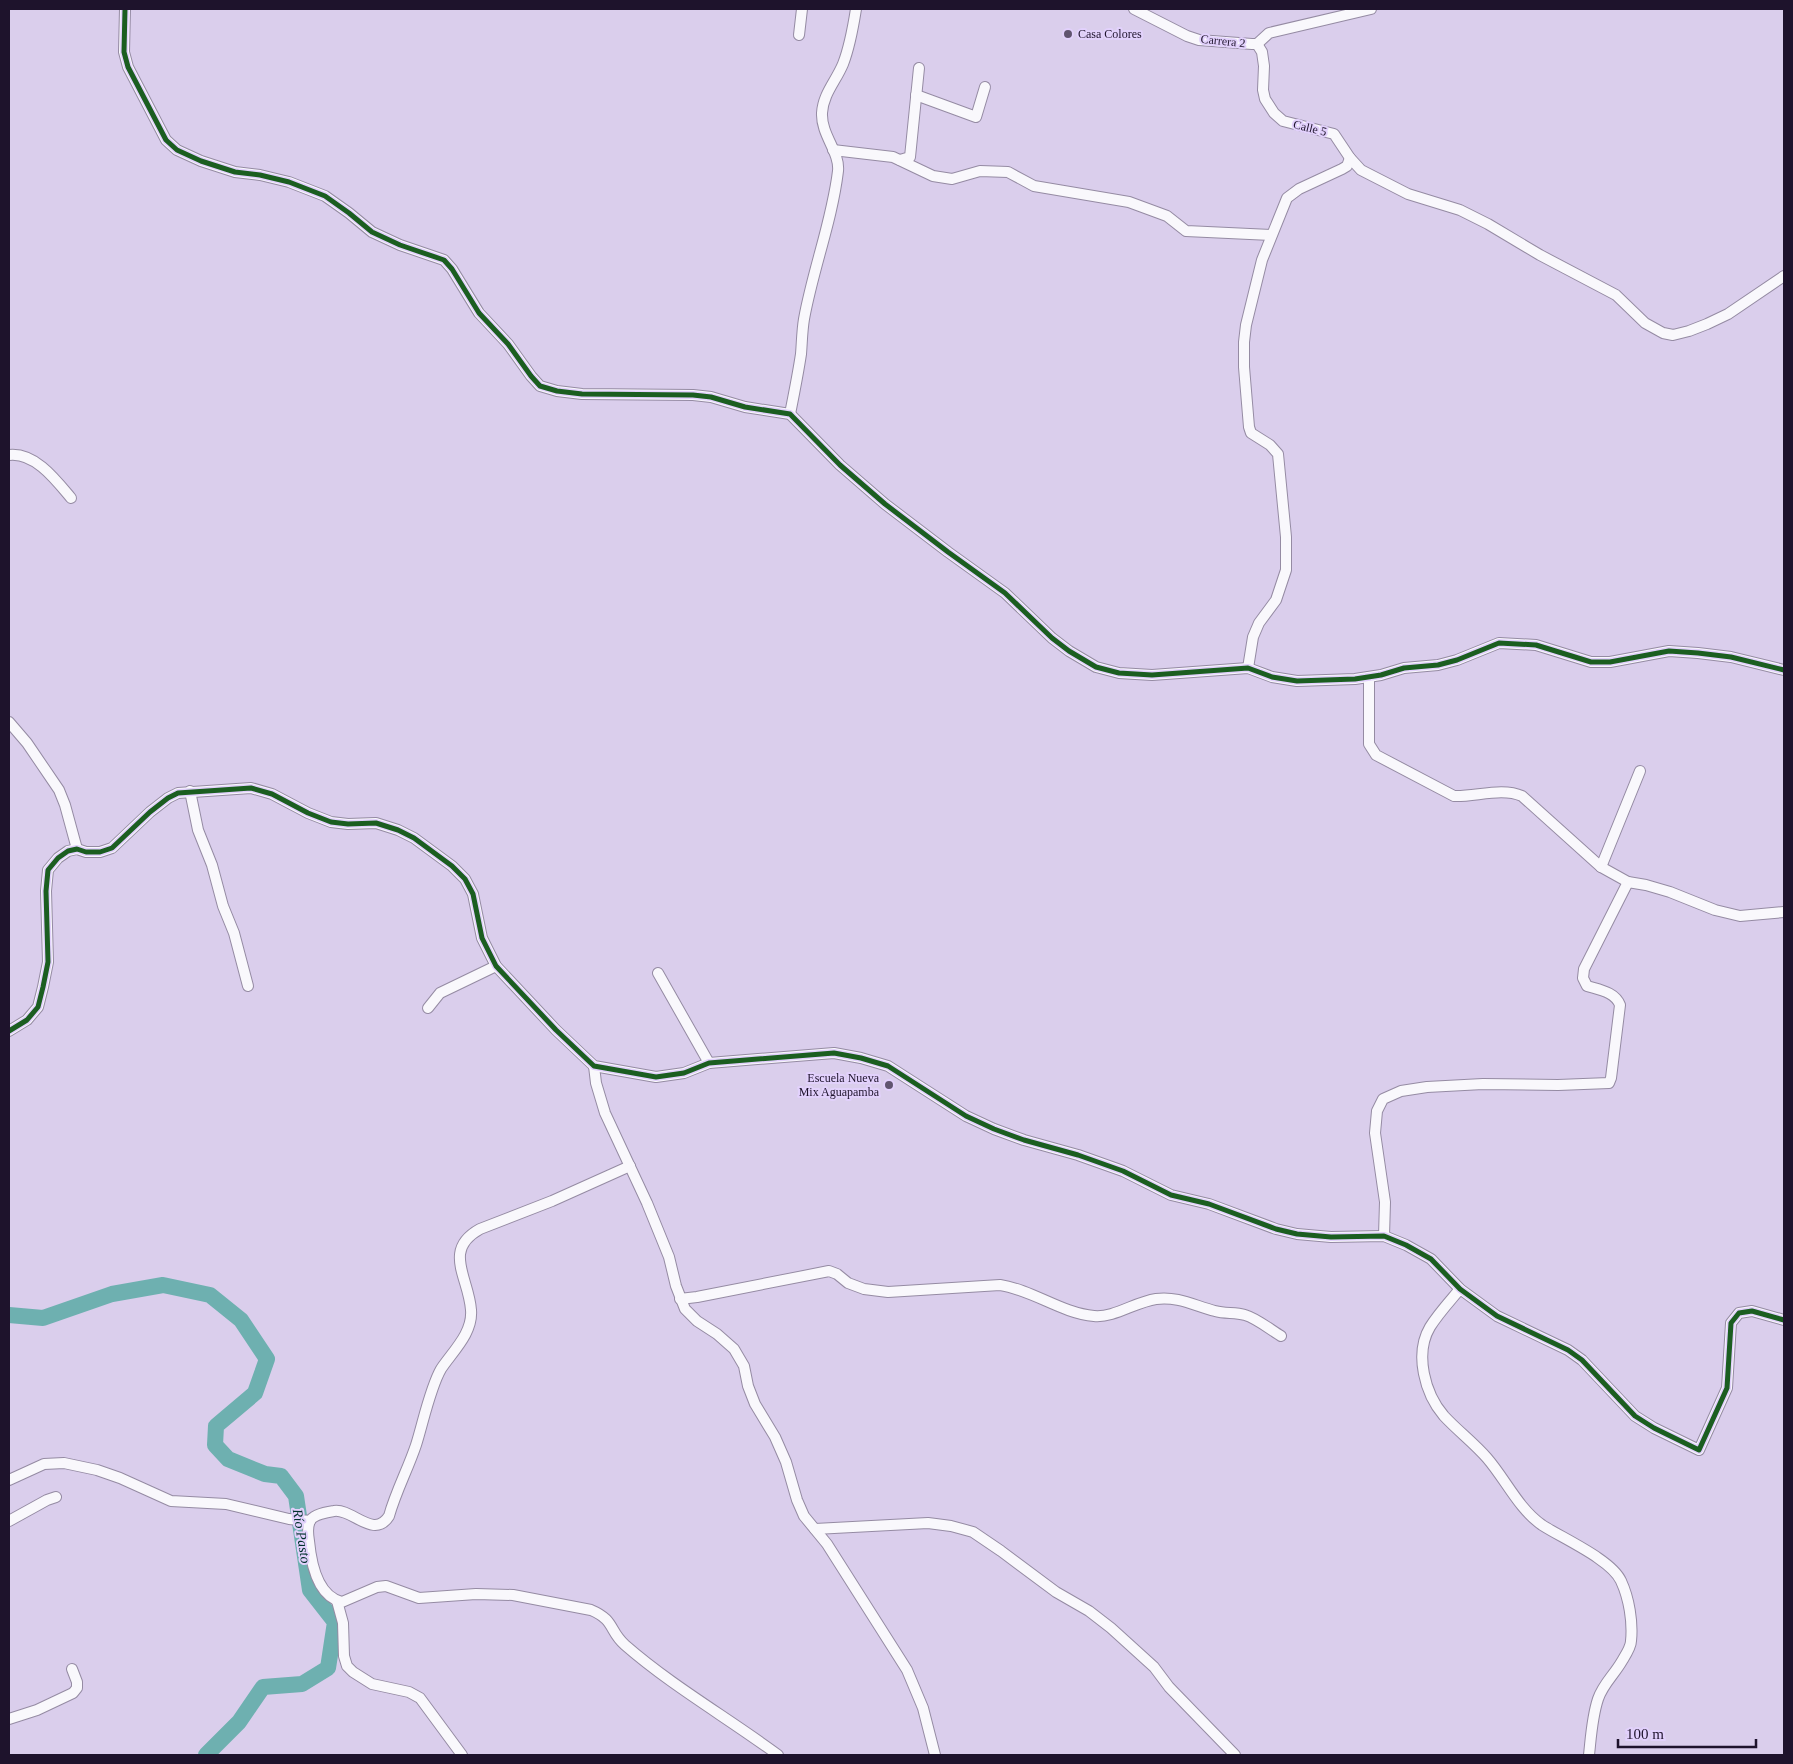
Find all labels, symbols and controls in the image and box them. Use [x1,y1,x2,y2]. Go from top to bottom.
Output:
place label: Casa Colores [1078,27,1142,41]
marker: Casa Colores [1062,28,1074,40]
street label: Carrera 2 [1200,32,1246,50]
street label: Calle 5 [1292,117,1328,139]
place label: Escuela Nueva Mix Aguapamba [799,1071,880,1099]
marker: Escuela Nueva Mix Aguapamba [883,1079,895,1091]
water label: Río Pasto [290,1507,313,1564]
scale bar [1618,1716,1756,1748]
text: 100 m [1626,1726,1664,1742]

